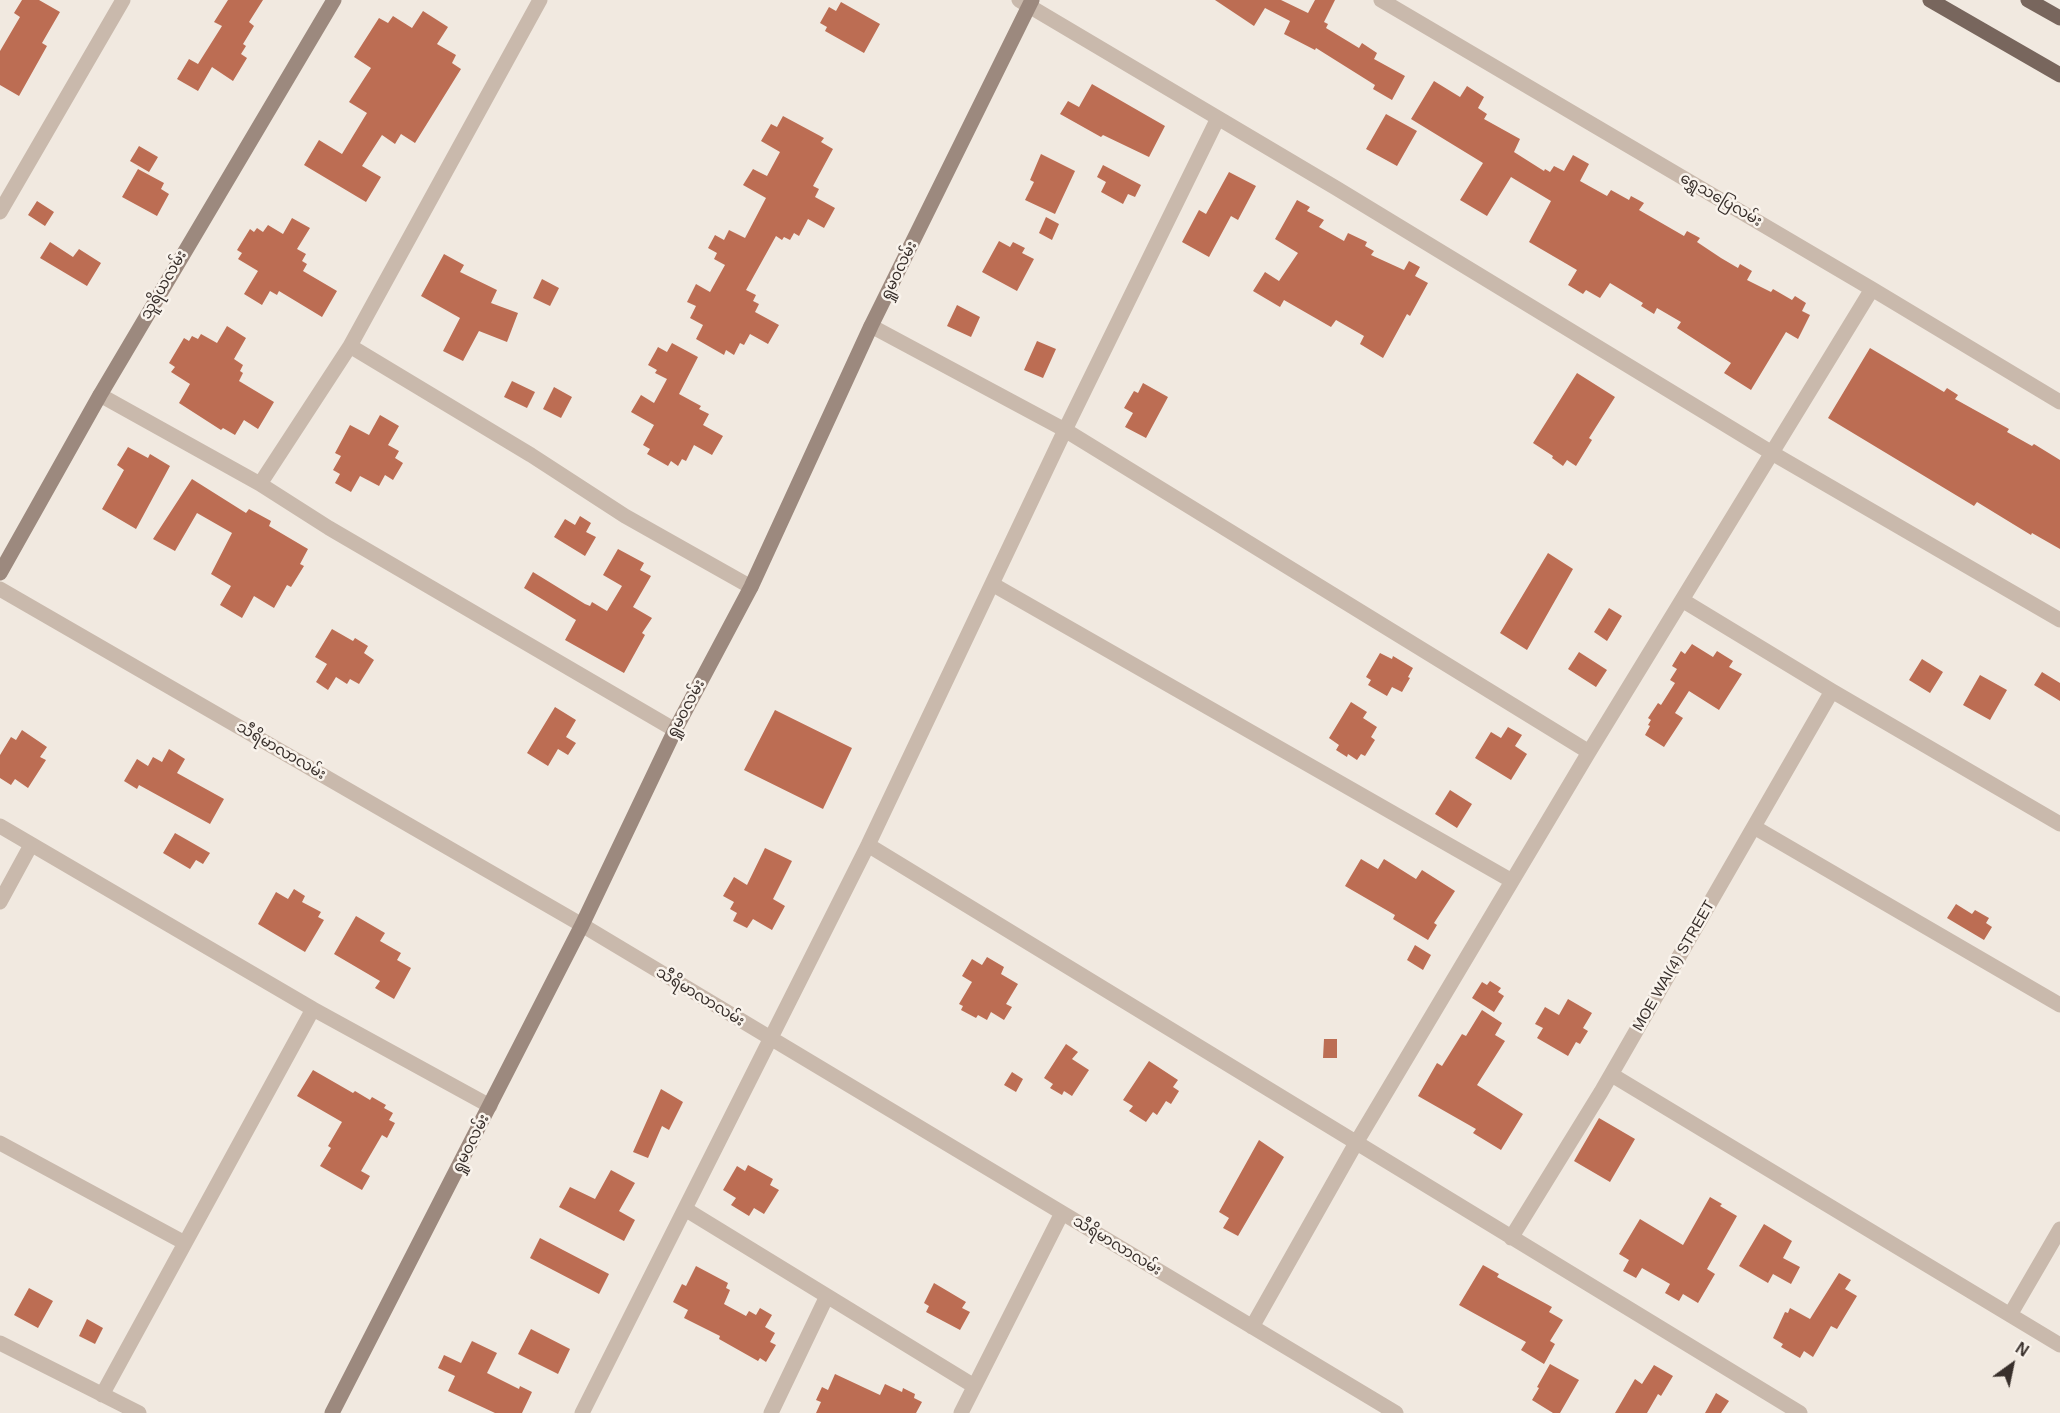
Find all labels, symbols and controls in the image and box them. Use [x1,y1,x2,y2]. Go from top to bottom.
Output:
street label: ရွှေသပြေလမ်း [1677,169,1765,231]
street label: ရှုမဝလမ်း [877,238,921,304]
street label: သူရိယလမ်း [137,247,191,323]
street label: ရှုမဝလမ်း [663,677,709,741]
street label: သီရိမာလာလမ်း [233,718,329,784]
street label: MOE WAI(4) STREET [1629,898,1719,1034]
street label: သီရိမာလာလမ်း [652,963,748,1031]
street label: ရှုမဝလမ်း [449,1111,493,1177]
street label: သီရိမာလာလမ်း [1069,1212,1165,1280]
north arrow [1982,1335,2042,1395]
text: N [2013,1339,2032,1360]

